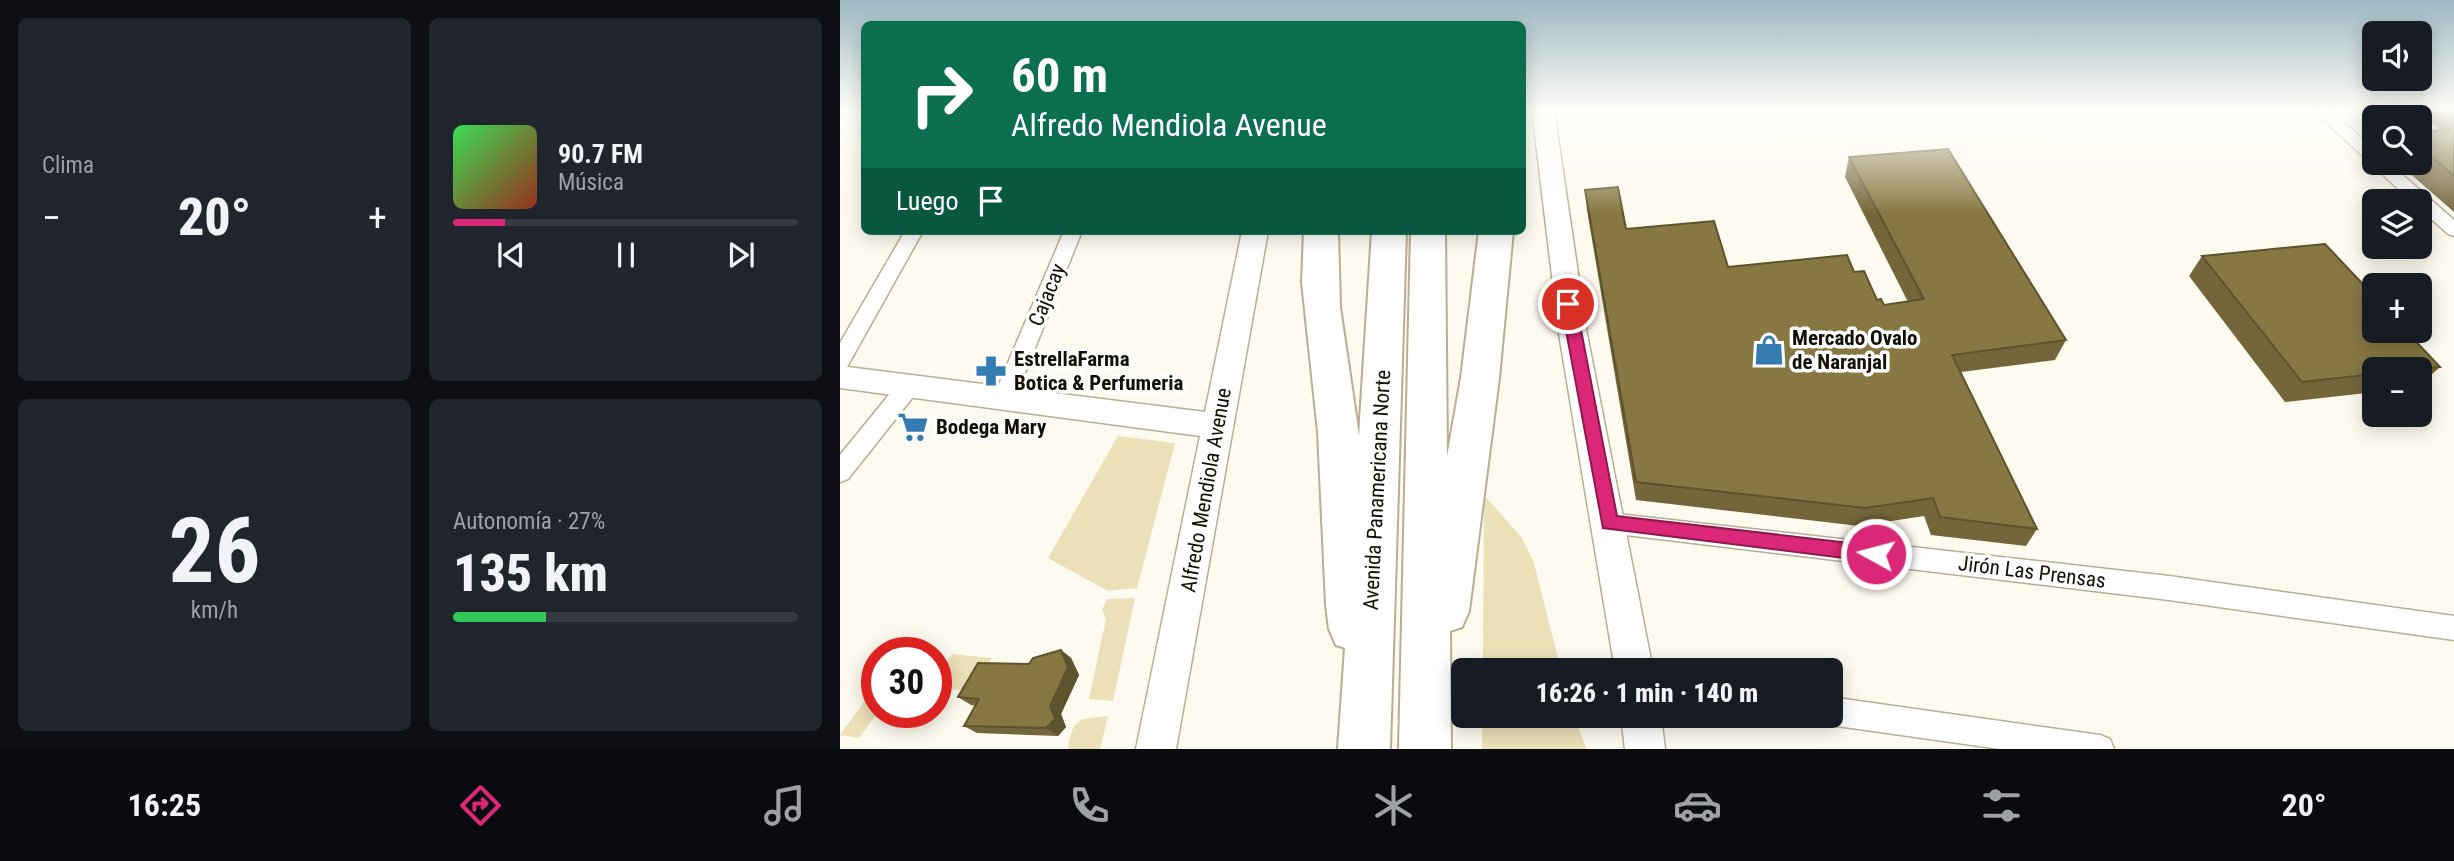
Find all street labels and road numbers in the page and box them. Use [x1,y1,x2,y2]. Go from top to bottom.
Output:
street label: Cajacay [1024,260,1070,330]
street label: Avenida Panamericana Norte [1359,369,1395,611]
street label: Alfredo Mendiola Avenue [1176,386,1236,594]
street label: Jirón Las Prensas [1957,551,2107,593]

